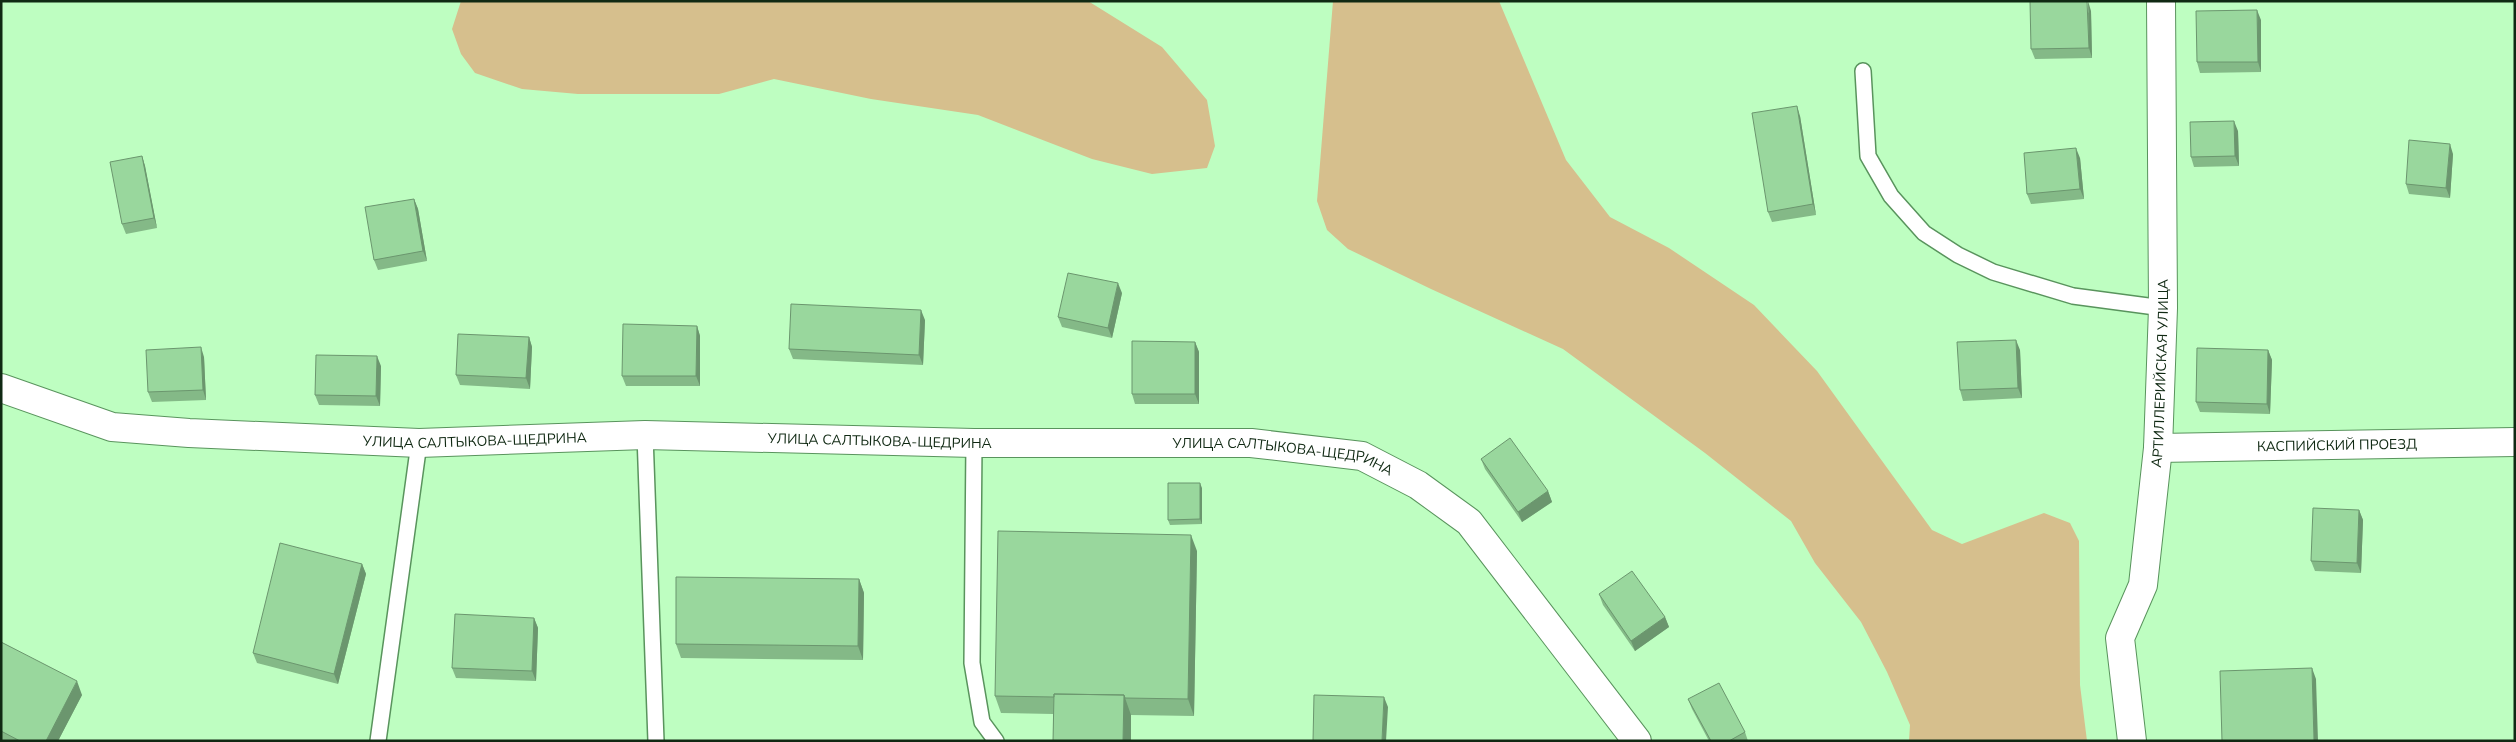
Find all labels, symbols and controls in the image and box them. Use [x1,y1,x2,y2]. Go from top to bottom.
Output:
street label: АРТИЛЛЕРИЙСКАЯ УЛИЦА [2146,279,2173,469]
street label: УЛИЦА САЛТЫКОВА-ЩЕДРИНА [361,428,587,453]
street label: УЛИЦА САЛТЫКОВА-ЩЕДРИНА [766,428,992,453]
street label: УЛИЦА САЛТЫКОВА-ЩЕДРИНА [1172,433,1397,480]
street label: КАСПИЙСКИЙ ПРОЕЗД [2257,434,2417,456]

